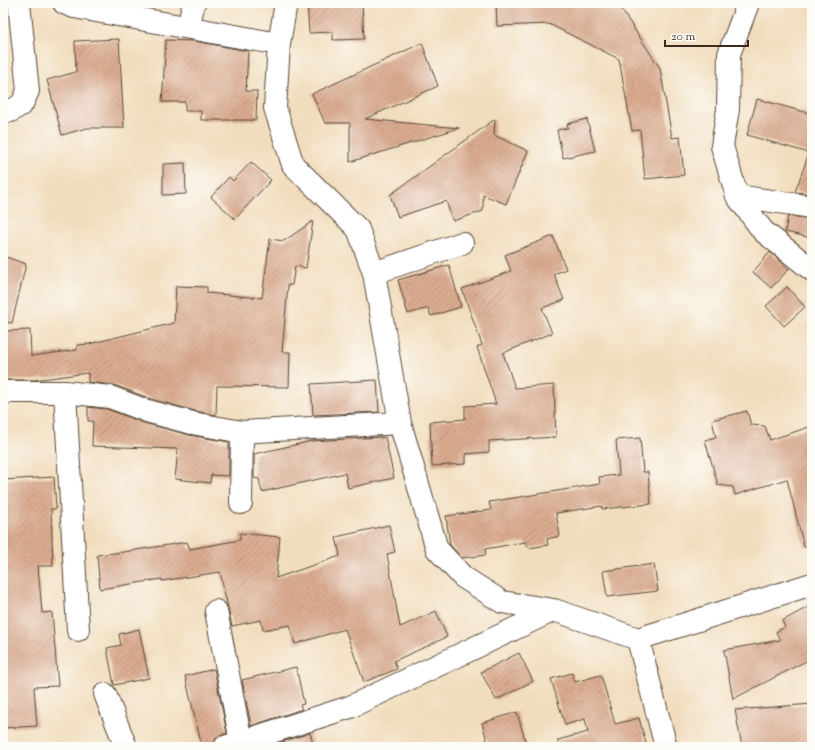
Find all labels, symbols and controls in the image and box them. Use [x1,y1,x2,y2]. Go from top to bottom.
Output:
scale bar [665,22,748,48]
text: 20 m [671,28,696,46]

